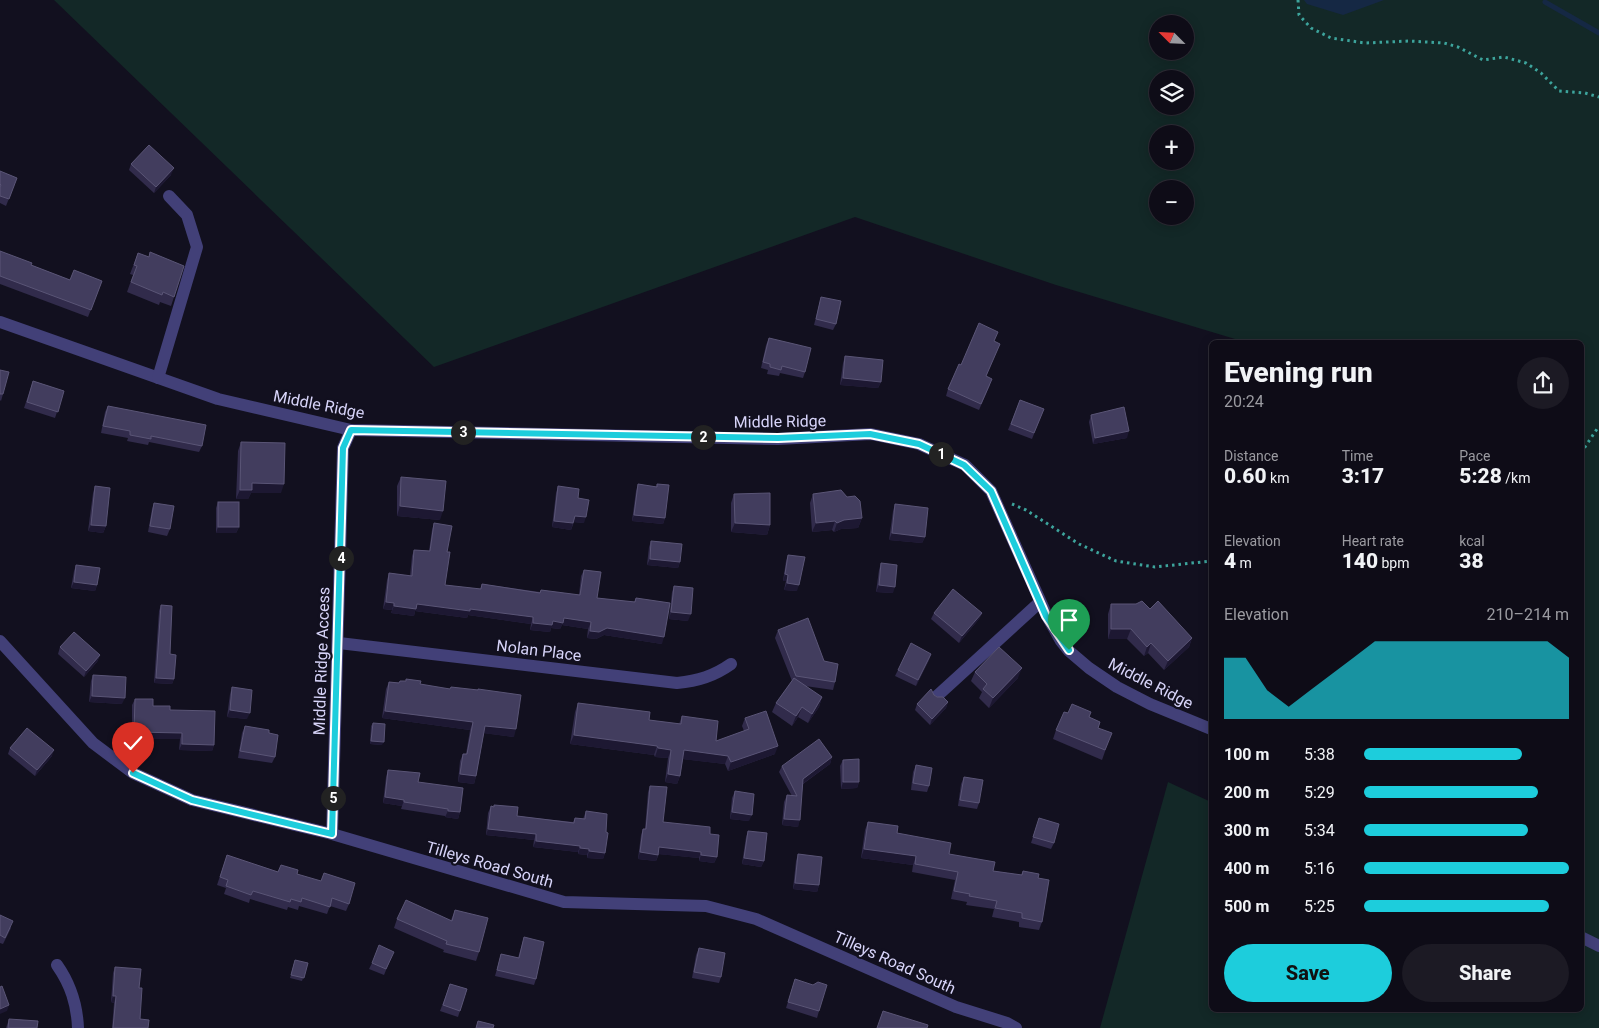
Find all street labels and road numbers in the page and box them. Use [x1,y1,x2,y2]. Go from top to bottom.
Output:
street label: Middle Ridge [272,386,366,423]
street label: Middle Ridge [734,411,826,432]
street label: Middle Ridge Access [309,586,334,736]
street label: Nolan Place [495,636,583,665]
street label: Middle Ridge [1105,654,1196,713]
street label: Tilleys Road South [424,837,556,892]
street label: Tilleys Road South [831,927,959,998]

